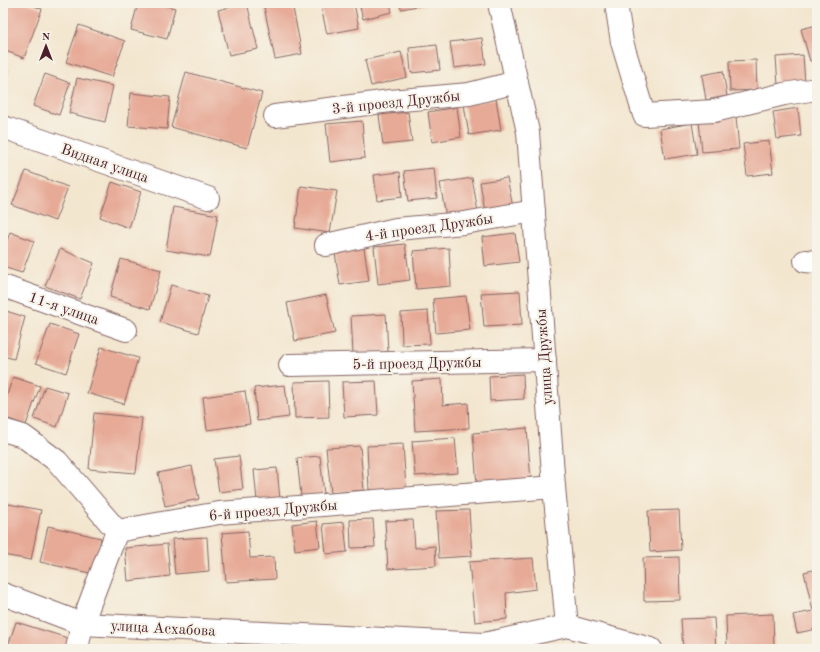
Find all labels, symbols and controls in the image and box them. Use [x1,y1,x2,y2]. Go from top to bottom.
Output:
north arrow [26,26,66,66]
text: N [42,32,51,43]
street label: 3-й проезд Дружбы [331,89,461,118]
street label: Видная улица [59,142,151,187]
street label: 4-й проезд Дружбы [364,212,494,245]
street label: 11-я улица [26,290,101,329]
street label: улица Дружбы [535,308,556,406]
street label: 5-й проезд Дружбы [352,356,482,373]
street label: 6-й проезд Дружбы [208,498,338,525]
street label: улица Асхабова [110,619,216,640]

